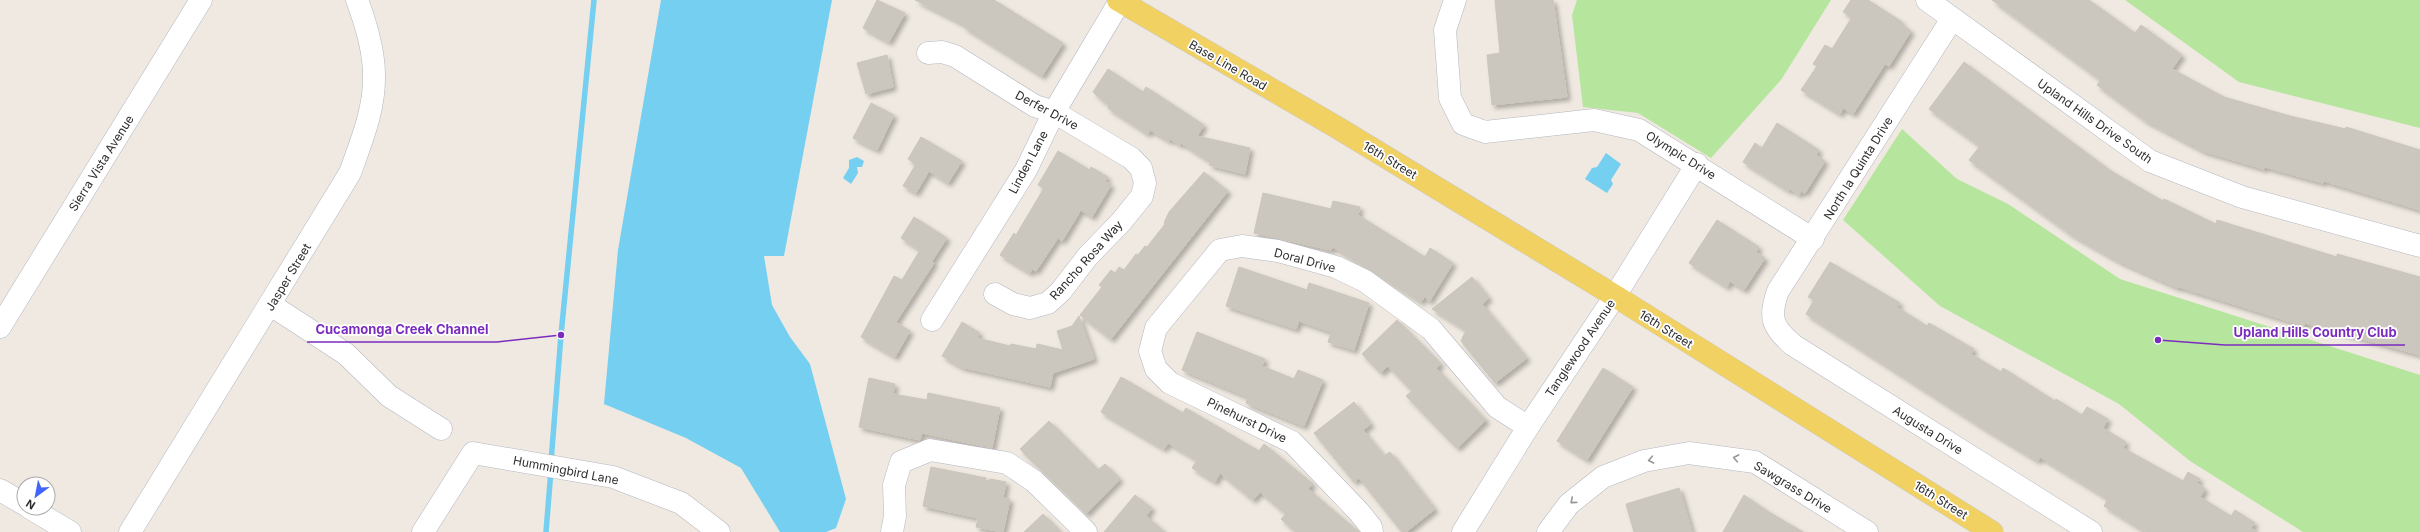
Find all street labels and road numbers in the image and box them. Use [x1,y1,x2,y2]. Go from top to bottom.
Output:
street label: Base Line Road [1186,37,1270,93]
street label: Upland Hills Drive South [2034,75,2156,167]
street label: Derfer Drive [1013,87,1081,133]
street label: Sierra Vista Avenue [65,112,137,214]
street label: North la Quinta Drive [1820,114,1896,222]
street label: Linden Lane [1005,128,1051,196]
street label: Olympic Drive [1643,128,1719,182]
street label: 16th Street [1360,138,1420,182]
street label: Rancho Rosa Way [1046,217,1126,303]
street label: Jasper Street [262,240,314,313]
street label: Doral Drive [1273,245,1337,275]
street label: Tanglewood Avenue [1542,296,1618,400]
street label: 16th Street [1636,307,1696,351]
street label: Pinehurst Drive [1205,394,1289,446]
street label: Augusta Drive [1890,402,1966,458]
street label: Hummingbird Lane [512,452,620,488]
street label: Sawgrass Drive [1751,458,1835,516]
street label: 16th Street [1911,478,1971,522]

